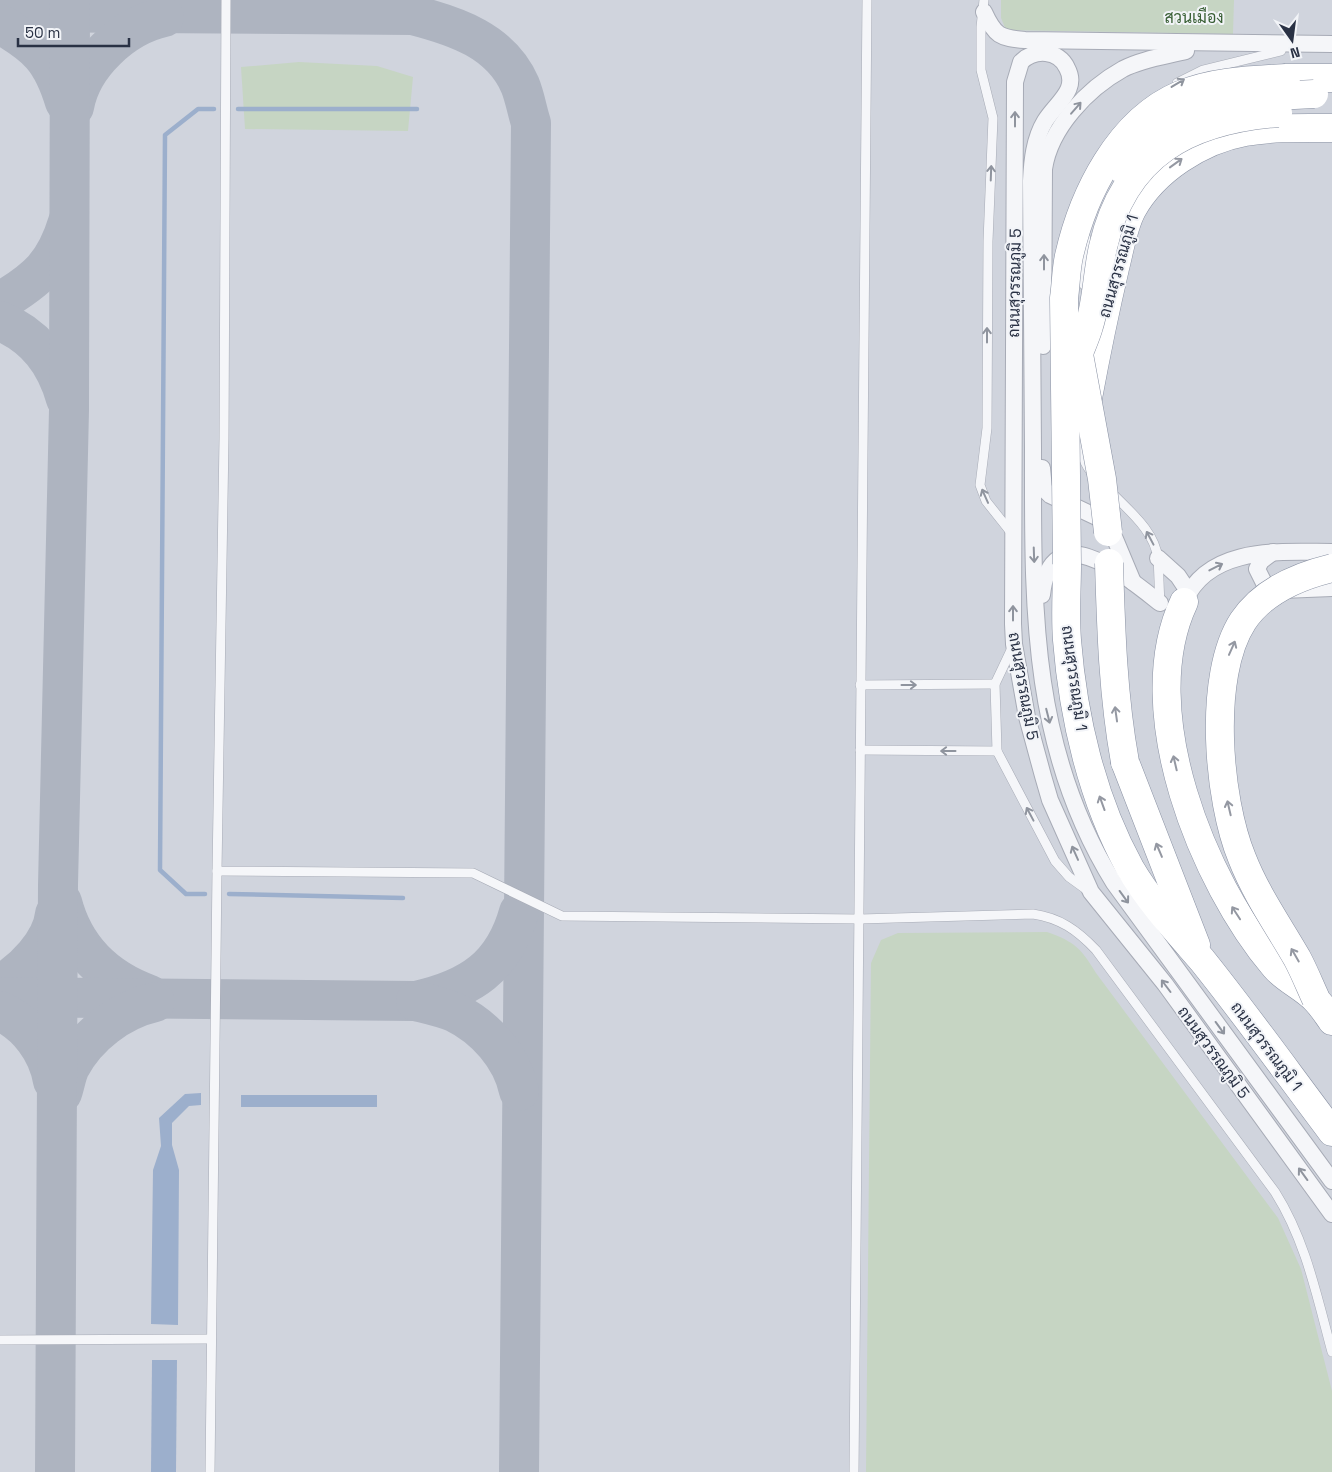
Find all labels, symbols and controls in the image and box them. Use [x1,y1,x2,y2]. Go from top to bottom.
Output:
park label: สวนเมือง [1164,7,1224,28]
scale bar [18,15,129,47]
north arrow [1267,15,1317,65]
text: 50 m [25,23,60,42]
text: N [1288,43,1302,62]
one-way arrow [1171,77,1185,87]
one-way arrow [1070,102,1082,115]
one-way arrow [1010,111,1020,128]
one-way arrow [1169,158,1183,168]
one-way arrow [986,165,995,181]
street label: ถนนสุวรรณภูมิ 1 [1094,212,1144,320]
street label: ถนนสุวรรณภูมิ 5 [1003,228,1027,338]
one-way arrow [1039,254,1049,270]
one-way arrow [983,327,992,343]
one-way arrow [979,489,989,504]
one-way arrow [1145,531,1155,546]
one-way arrow [1030,547,1039,563]
one-way arrow [1208,562,1223,571]
one-way arrow [1008,606,1018,622]
street label: ถนนสุวรรณภูมิ 1 [1056,624,1092,732]
street label: ถนนสุวรรณภูมิ 5 [1003,630,1043,742]
one-way arrow [1227,641,1237,656]
one-way arrow [900,680,917,690]
one-way arrow [1111,706,1121,722]
one-way arrow [1044,708,1053,724]
one-way arrow [941,746,957,756]
one-way arrow [1170,756,1179,772]
one-way arrow [1097,795,1106,811]
one-way arrow [1224,801,1233,817]
one-way arrow [1025,806,1035,821]
one-way arrow [1153,843,1163,858]
one-way arrow [1070,846,1080,861]
one-way arrow [1119,890,1129,904]
one-way arrow [1231,907,1241,921]
one-way arrow [1290,948,1300,963]
one-way arrow [1161,979,1171,993]
street label: ถนนสุวรรณภูมิ 1 [1225,997,1307,1096]
street label: ถนนสุวรรณภูมิ 5 [1172,1002,1254,1103]
one-way arrow [1215,1021,1225,1035]
one-way arrow [1298,1167,1308,1181]

